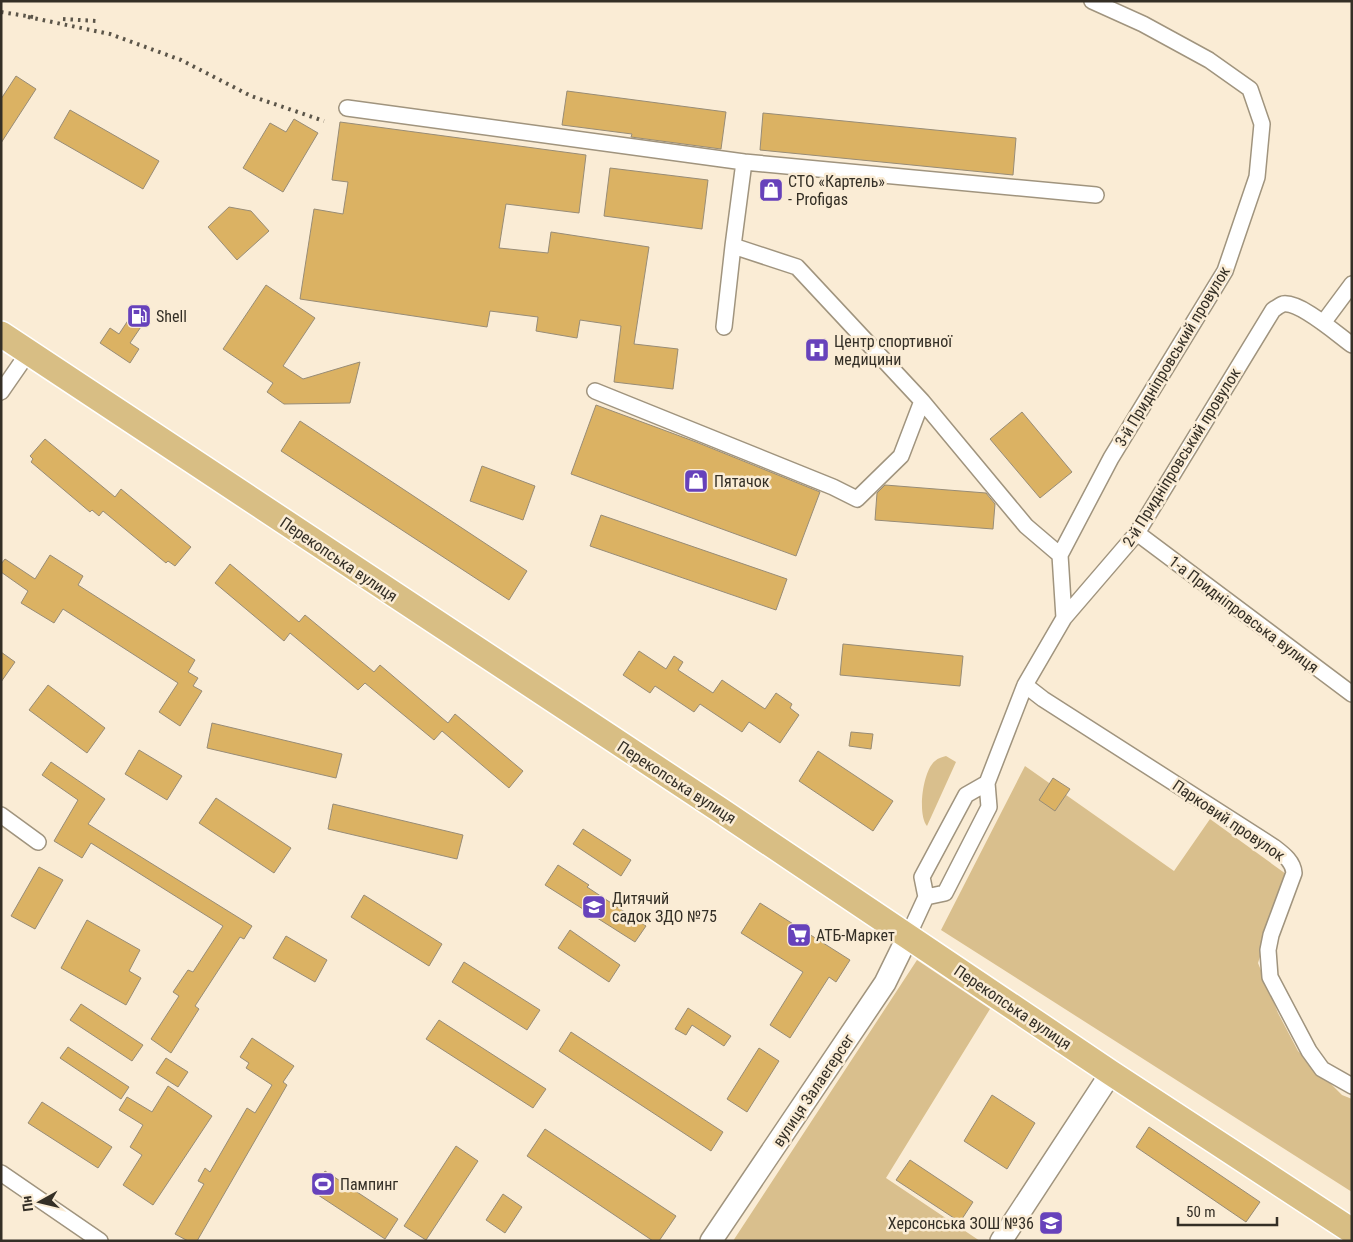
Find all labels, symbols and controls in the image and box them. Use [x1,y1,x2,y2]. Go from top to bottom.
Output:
place label: СТО «Картель» - Profigas [788,172,885,209]
shop icon: СТО «Картель» - Profigas [758,177,784,203]
street label: 3-й Придніпровський провулок [1111,262,1234,450]
fuel station icon: Shell [126,303,152,329]
place label: Shell [156,307,187,326]
place label: Центр спортивної медицини [834,332,953,369]
hospital icon: Центр спортивної медицини [804,337,830,363]
street label: 2-й Придніпровський провулок [1118,364,1245,550]
shop icon: Пятачок [683,468,709,494]
place label: Пятачок [714,472,770,491]
street label: Перекопська вулиця [276,513,401,606]
street label: 1-а Придніпровська вулиця [1165,552,1322,677]
street label: Перекопська вулиця [614,737,740,828]
street label: Парковий провулок [1169,776,1289,865]
place label: Дитячий садок ЗДО №75 [612,889,717,926]
school or university icon: Дитячий садок ЗДО №75 [581,894,607,920]
supermarket icon: АТБ-Маркет [786,922,812,948]
place label: АТБ-Маркет [816,926,895,945]
street label: Перекопська вулиця [950,961,1075,1054]
street label: вулиця Залаегерсег [769,1030,858,1150]
sports icon: Пампинг [310,1171,336,1197]
place label: Пампинг [340,1175,398,1194]
north arrow [15,1177,65,1227]
scale bar [1178,1194,1277,1226]
text: Пн [18,1195,36,1213]
text: 50 m [1186,1203,1216,1221]
school or university icon: Херсонська ЗОШ №36 [1038,1210,1064,1236]
place label: Херсонська ЗОШ №36 [888,1214,1034,1233]

